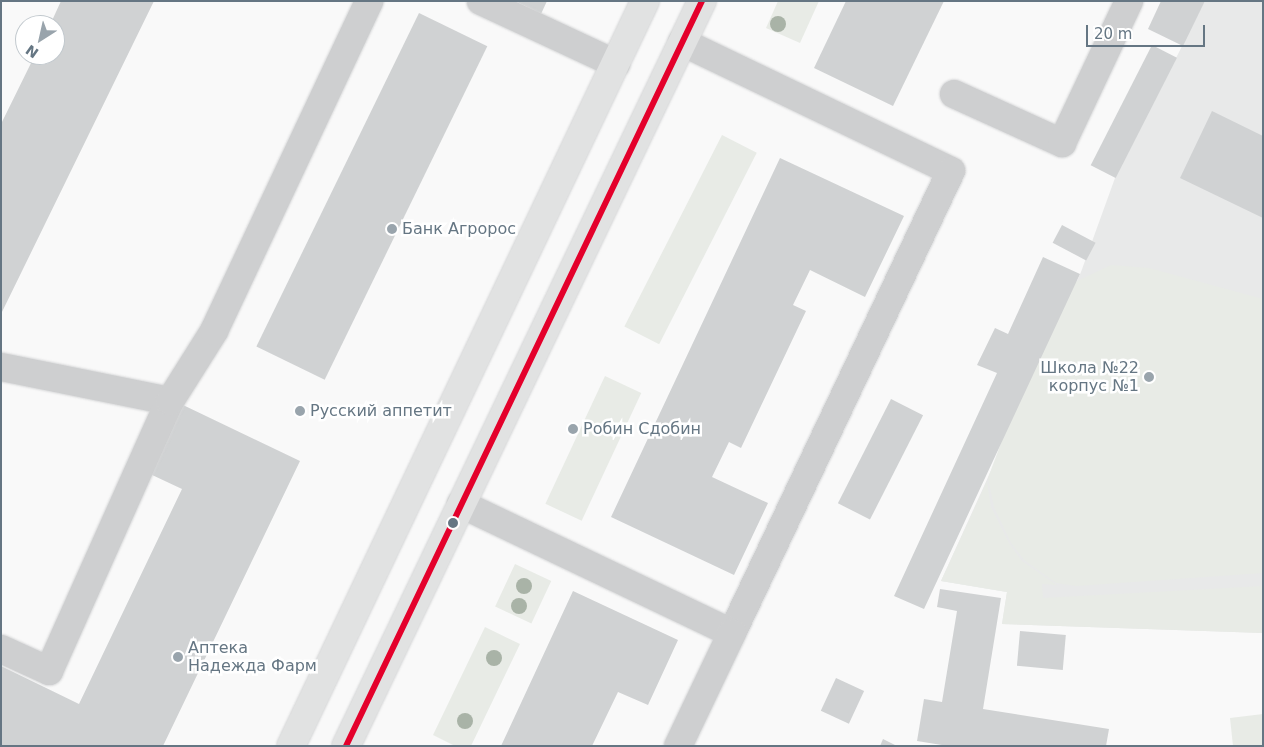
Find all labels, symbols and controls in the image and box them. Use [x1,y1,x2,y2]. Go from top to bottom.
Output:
north arrow [15,15,65,65]
scale bar [1089,15,1208,47]
text: 20 m [1094,25,1132,43]
text: N [23,42,41,61]
place label: Банк Агророс [402,219,516,239]
marker: Банк Агророс [386,223,398,235]
place label: Школа №22 корпус №1 [1040,358,1139,396]
marker: Школа №22 корпус №1 [1143,371,1155,383]
place label: Русский аппетит [310,401,452,421]
marker: Русский аппетит [294,405,306,417]
place label: Робин Сдобин [583,419,701,439]
marker: Робин Сдобин [567,423,579,435]
unlabelled marker [448,518,458,528]
place label: Аптека Надежда Фарм [188,638,317,676]
marker: Аптека Надежда Фарм [172,651,184,663]

